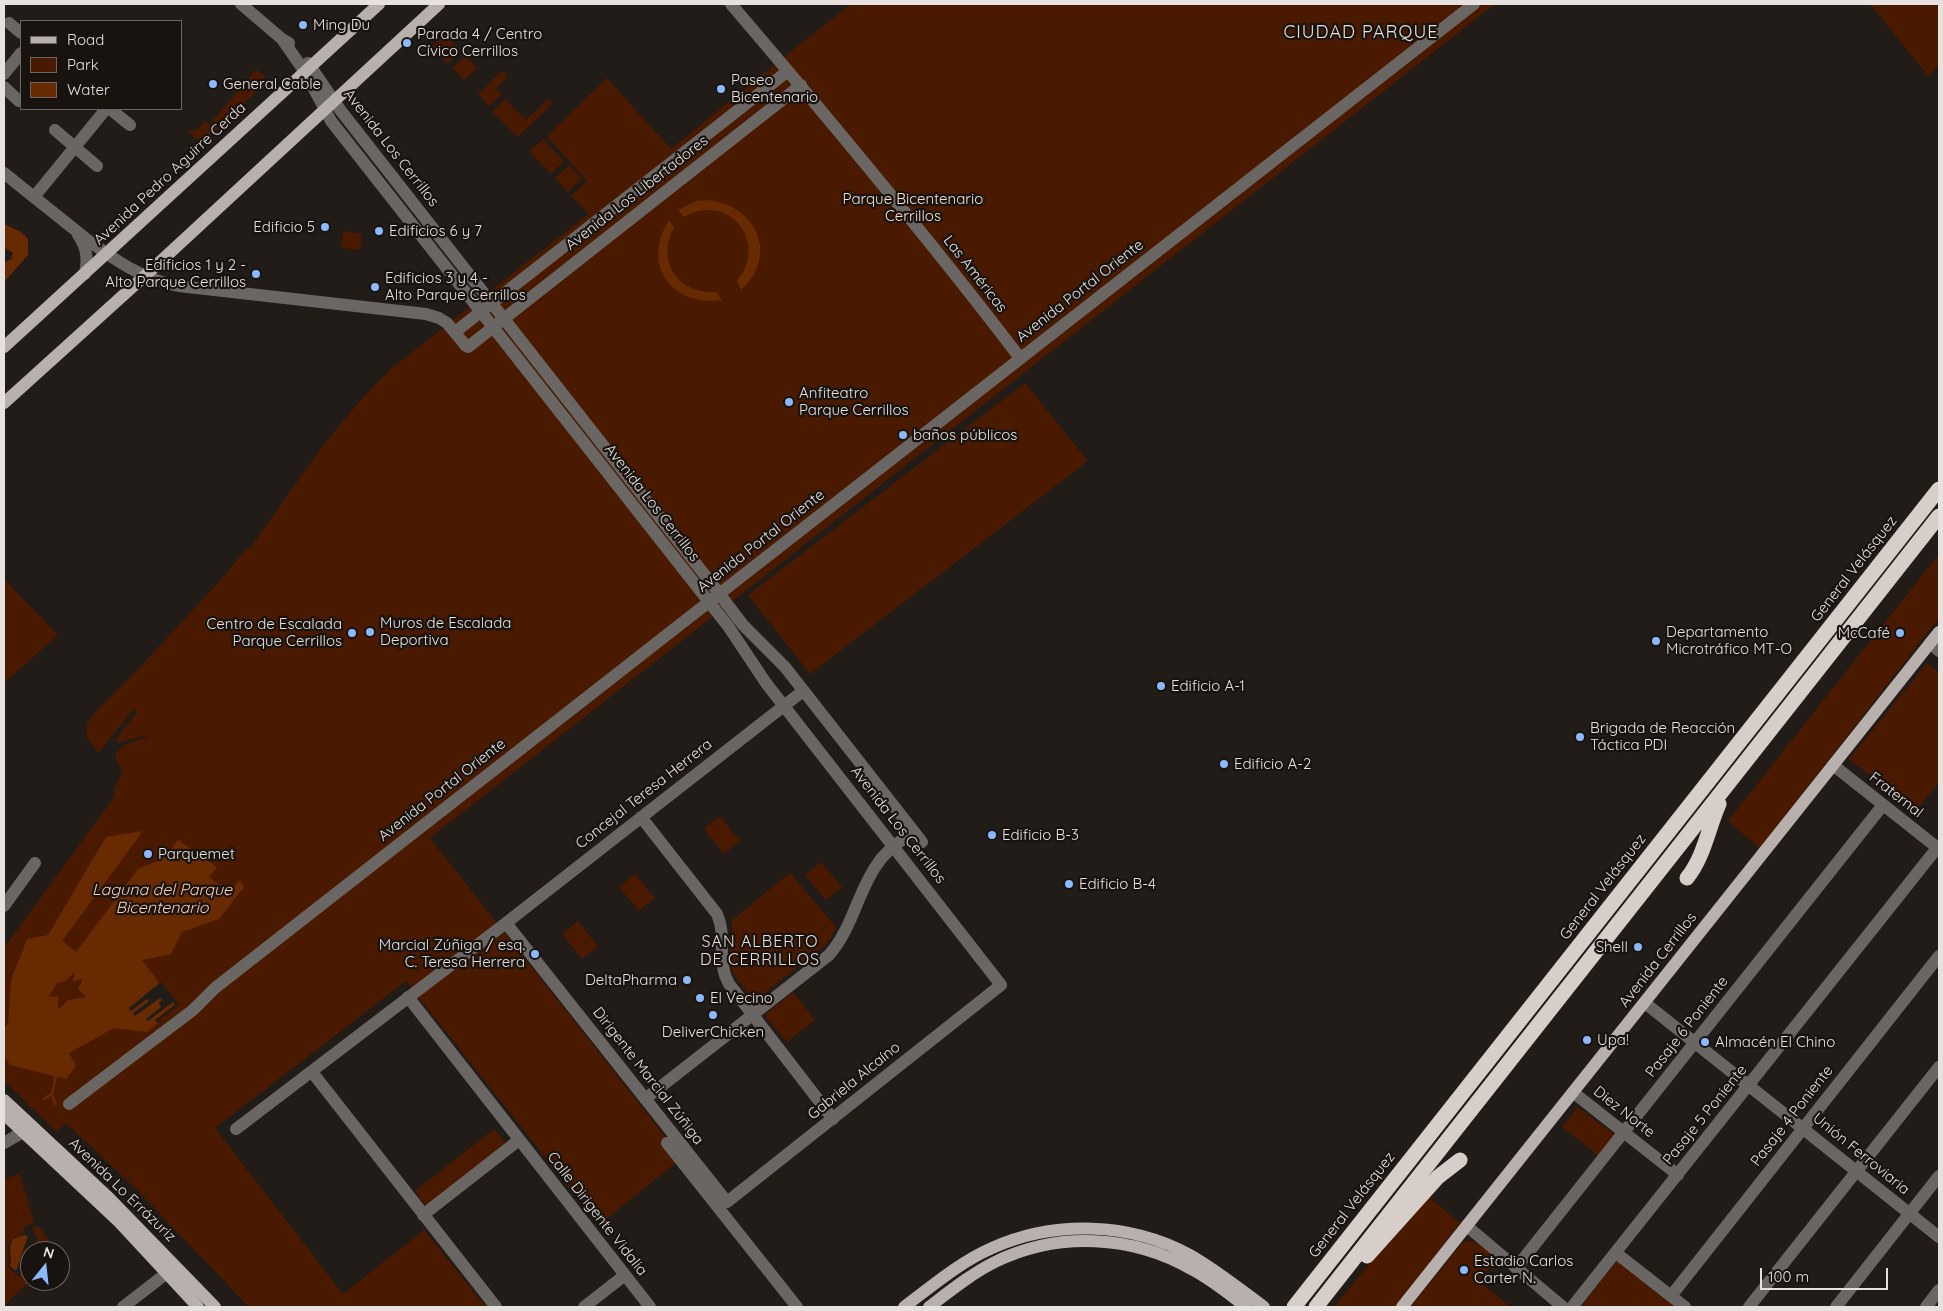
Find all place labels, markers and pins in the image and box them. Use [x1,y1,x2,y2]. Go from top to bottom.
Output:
place label: Ming Du [313,16,370,34]
marker: Ming Du [297,19,309,31]
place label: Parada 4 / Centro Cívico Cerrillos [417,25,542,60]
marker: Parada 4 / Centro Cívico Cerrillos [401,37,413,49]
place label: Paseo Bicentenario [731,71,818,106]
place label: General Cable [223,75,321,93]
marker: General Cable [207,78,219,90]
marker: Paseo Bicentenario [715,83,727,95]
place label: Edificio 5 [253,218,315,236]
marker: Edificio 5 [319,221,331,233]
place label: Edificios 6 y 7 [389,222,482,240]
marker: Edificios 6 y 7 [373,225,385,237]
place label: Edificios 1 y 2 - Alto Parque Cerrillos [105,256,246,291]
marker: Edificios 1 y 2 - Alto Parque Cerrillos [250,268,262,280]
place label: Edificios 3 y 4 - Alto Parque Cerrillos [385,269,526,304]
marker: Edificios 3 y 4 - Alto Parque Cerrillos [369,281,381,293]
place label: Anfiteatro Parque Cerrillos [799,384,908,419]
marker: Anfiteatro Parque Cerrillos [783,396,795,408]
place label: baños públicos [913,426,1017,444]
marker: baños públicos [897,429,909,441]
place label: Muros de Escalada Deportiva [380,614,511,649]
place label: Centro de Escalada Parque Cerrillos [207,615,342,650]
place label: Departamento Microtráfico MT-O [1666,623,1792,658]
place label: McCafé [1838,624,1890,642]
marker: Muros de Escalada Deportiva [364,626,376,638]
marker: Centro de Escalada Parque Cerrillos [346,627,358,639]
marker: McCafé [1894,627,1906,639]
marker: Departamento Microtráfico MT-O [1650,635,1662,647]
place label: Edificio A-1 [1171,677,1245,695]
marker: Edificio A-1 [1155,680,1167,692]
place label: Brigada de Reacción Táctica PDI [1590,719,1735,754]
marker: Brigada de Reacción Táctica PDI [1574,731,1586,743]
place label: Edificio A-2 [1234,755,1311,773]
marker: Edificio A-2 [1218,758,1230,770]
place label: Edificio B-3 [1002,826,1079,844]
marker: Edificio B-3 [986,829,998,841]
place label: Parquemet [158,845,235,863]
marker: Parquemet [142,848,154,860]
place label: Edificio B-4 [1079,875,1156,893]
marker: Edificio B-4 [1063,878,1075,890]
place label: Marcial Zúñiga / esq. C. Teresa Herrera [379,936,525,971]
place label: Shell [1596,938,1628,956]
marker: Shell [1632,941,1644,953]
marker: Marcial Zúñiga / esq. C. Teresa Herrera [529,948,541,960]
place label: DeltaPharma [585,971,677,989]
marker: DeltaPharma [681,974,693,986]
place label: El Vecino [710,989,773,1007]
marker: El Vecino [694,992,706,1004]
marker: DeliverChicken [707,1009,719,1021]
place label: DeliverChicken [662,1023,764,1041]
place label: Upa! [1597,1031,1629,1049]
place label: Almacén El Chino [1715,1033,1835,1051]
marker: Upa! [1581,1034,1593,1046]
marker: Almacén El Chino [1699,1036,1711,1048]
place label: Estadio Carlos Carter N. [1474,1252,1573,1287]
marker: Estadio Carlos Carter N. [1458,1264,1470,1276]

